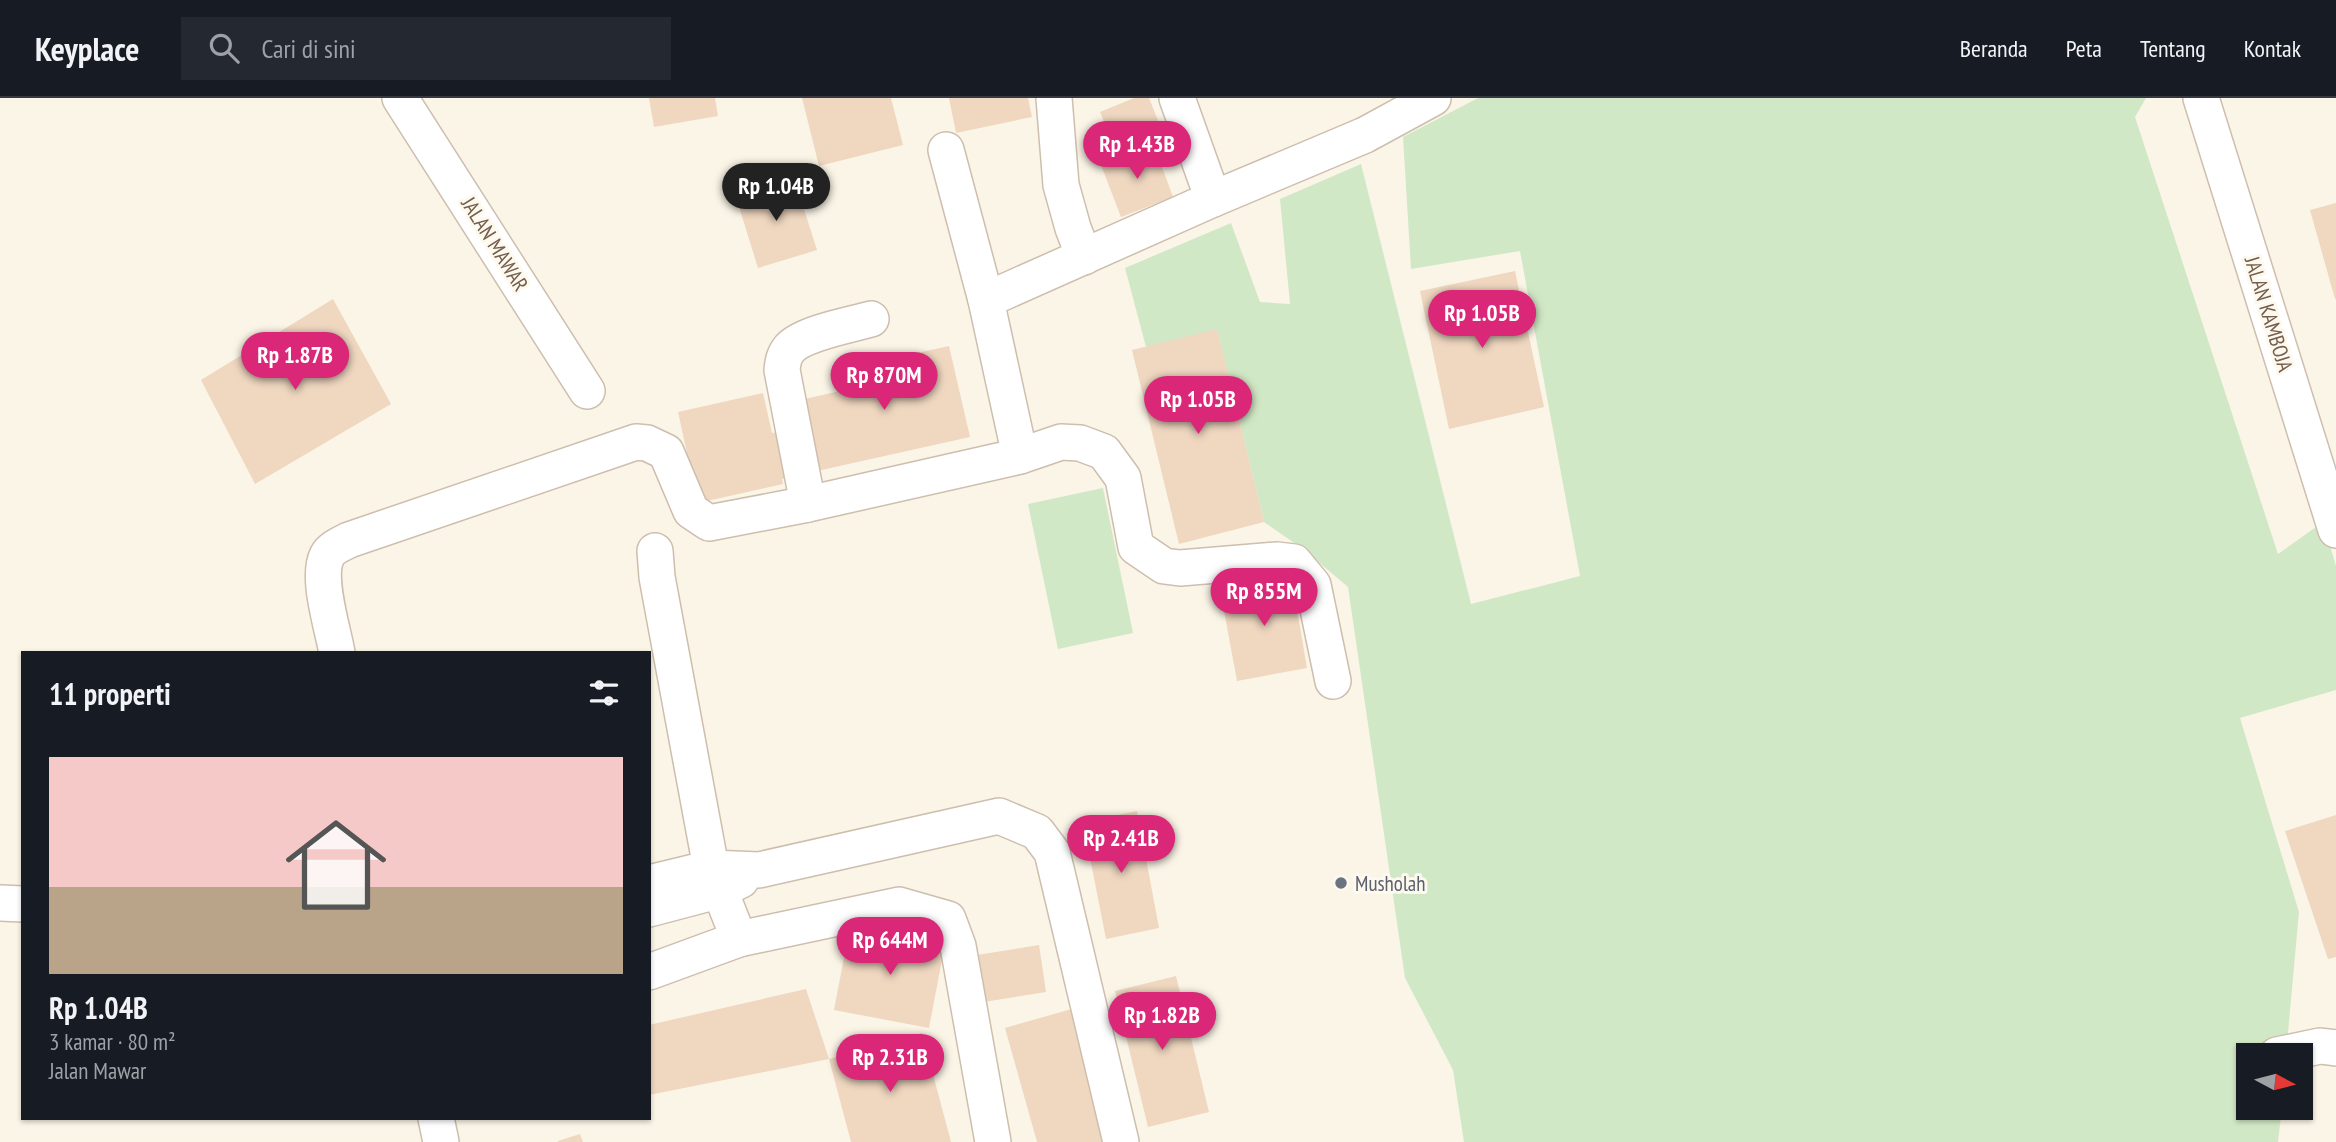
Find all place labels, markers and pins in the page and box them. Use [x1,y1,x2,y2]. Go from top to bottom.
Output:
pin: Rp 1.43B [1065,122,1209,181]
pin: Rp 1.04B [704,164,848,223]
pin: Rp 1.05B [1410,290,1554,350]
pin: Rp 1.87B [223,332,367,392]
pin: Rp 870M [819,352,949,412]
pin: Rp 1.05B [1126,376,1270,436]
pin: Rp 855M [1199,568,1329,628]
pin: Rp 2.41B [1049,816,1193,875]
place label: Musholah [1355,870,1425,897]
marker: Musholah [1333,875,1349,891]
pin: Rp 644M [825,918,955,977]
pin: Rp 1.82B [1090,992,1234,1052]
pin: Rp 2.31B [818,1034,962,1094]

